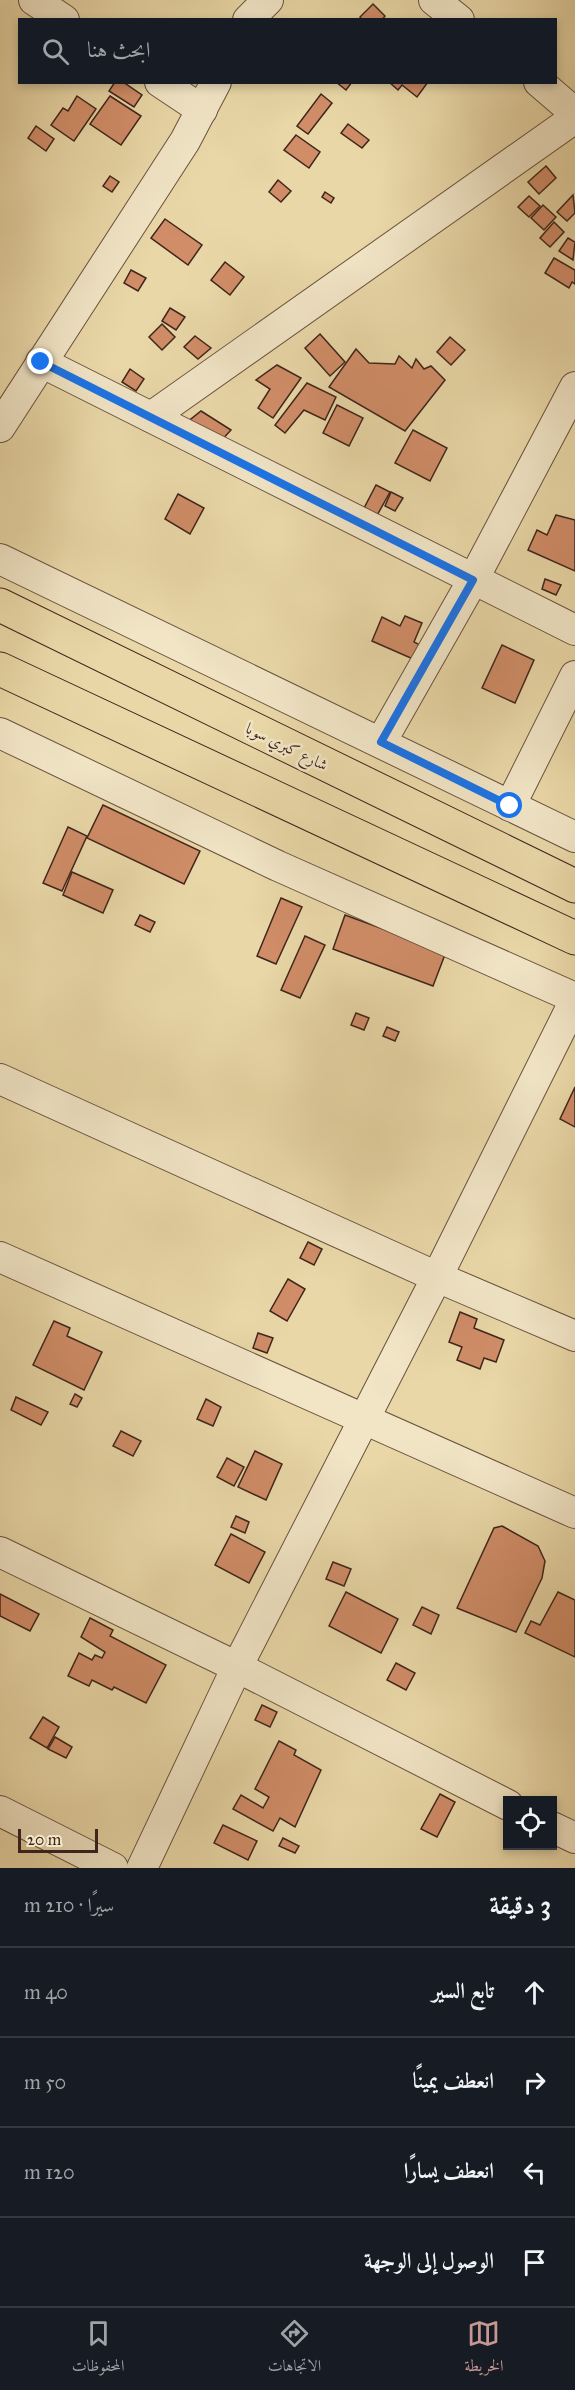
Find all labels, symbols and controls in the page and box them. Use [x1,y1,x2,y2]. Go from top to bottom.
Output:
search box [18,18,557,84]
icon: search [39,35,72,68]
text: ابحث هنا [87,36,150,63]
route end [27,348,53,374]
street label: شارع كبري سوبا [241,718,331,778]
route start [496,792,522,818]
map controls [503,1796,557,1850]
button: locate [503,1796,557,1850]
scale bar [18,1826,98,1854]
text: 20 m [27,1830,61,1849]
text: 3 دقيقة [490,1889,551,1921]
text: سيرًا · 210 m [24,1893,114,1917]
icon: ahead [518,1976,551,2009]
text: تابع السير [432,1977,494,2004]
text: 40 m [24,1980,68,2004]
icon: right [518,2066,551,2099]
text: انعطف يمينًا [413,2067,494,2094]
text: 50 m [24,2070,66,2094]
icon: left [518,2156,551,2189]
text: انعطف يسارًا [404,2157,494,2184]
text: 120 m [24,2160,75,2184]
icon: arrive [518,2246,551,2279]
text: الوصول إلى الوجهة [364,2247,494,2274]
tab: المحفوظات [72,2317,124,2381]
tab: الاتجاهات [268,2317,321,2381]
tab: الخريطة [464,2317,503,2381]

